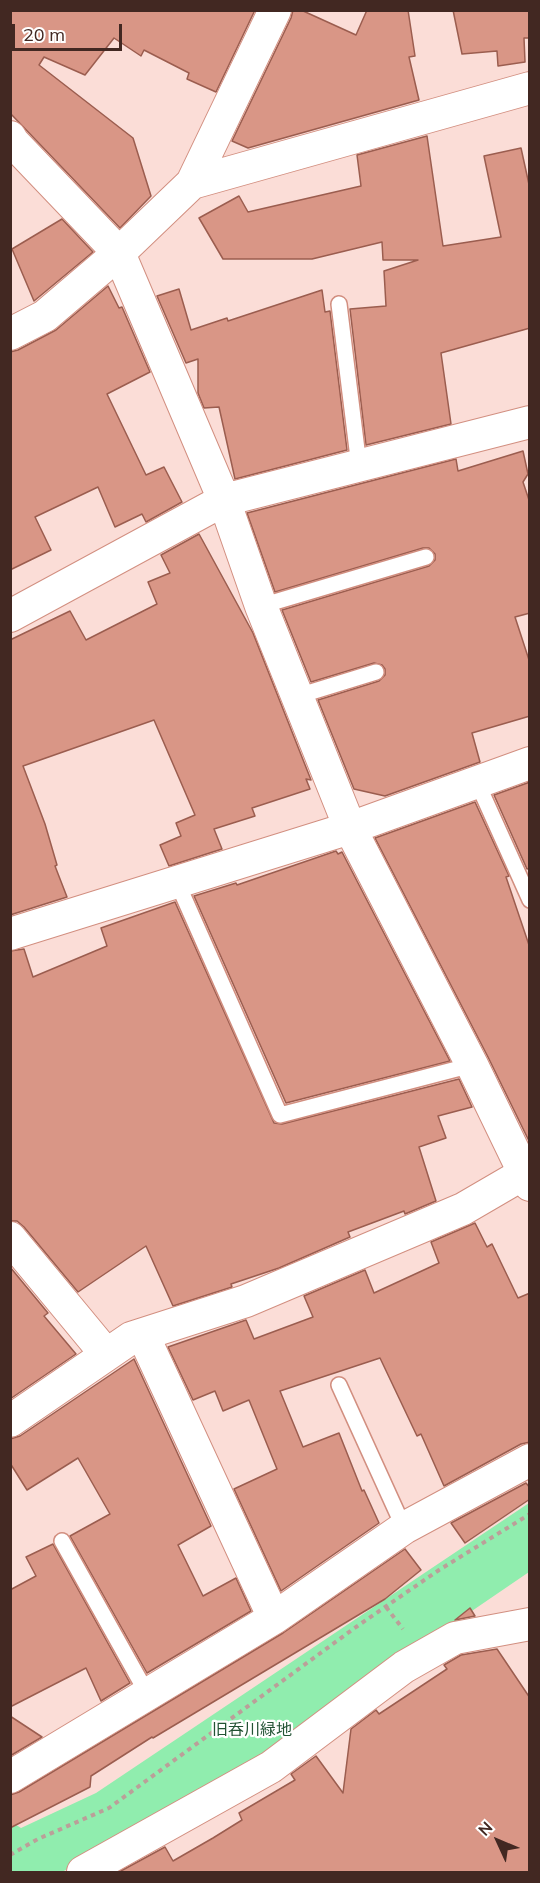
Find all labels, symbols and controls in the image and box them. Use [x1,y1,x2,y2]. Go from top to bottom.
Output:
scale bar [15,12,124,50]
text: 20 m [23,23,65,46]
park label: 旧呑川緑地 [212,1720,292,1740]
north arrow [468,1811,528,1871]
text: N [474,1817,496,1840]

